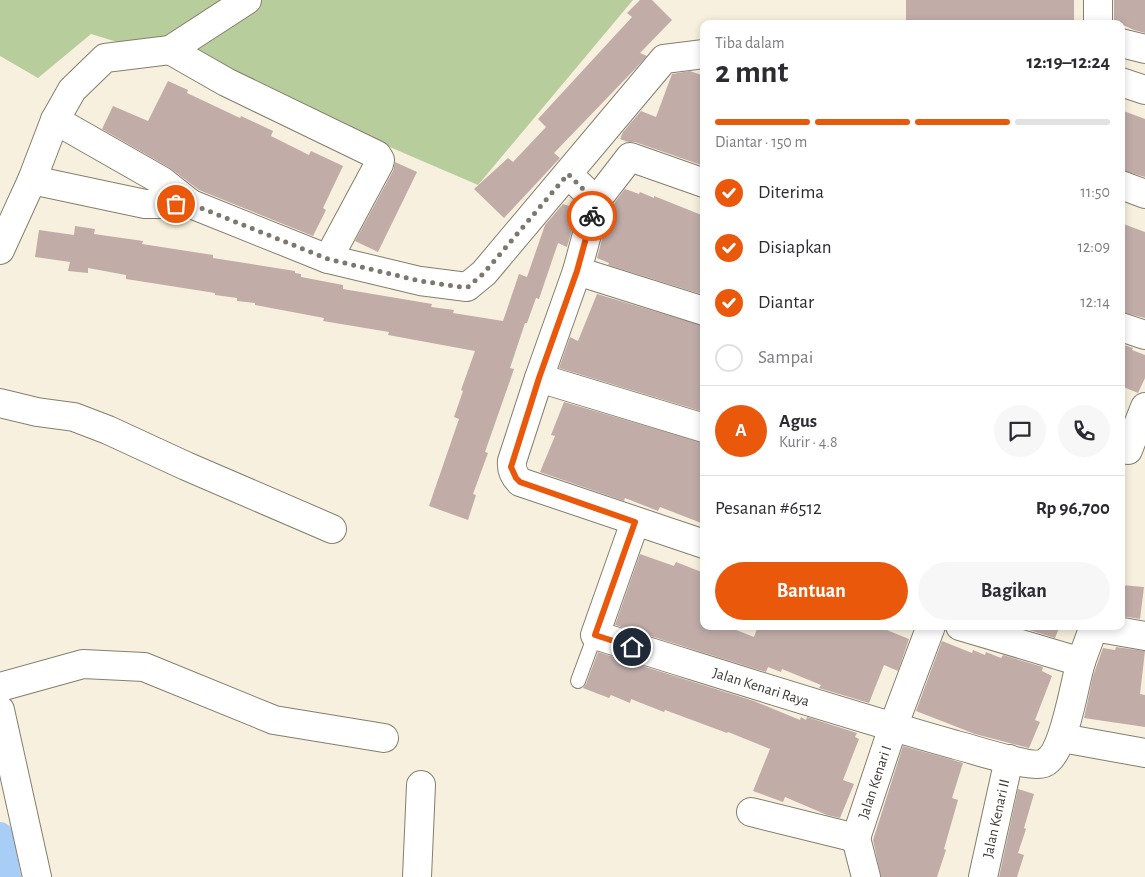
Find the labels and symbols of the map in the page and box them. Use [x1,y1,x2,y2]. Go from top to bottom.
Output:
pin [155,183,197,225]
courier [567,191,617,241]
pin [611,626,653,668]
street label: Jalan Kenari Raya [711,665,811,709]
street label: Jalan Kenari I [855,743,894,821]
street label: Jalan Kenari II [980,778,1012,859]

